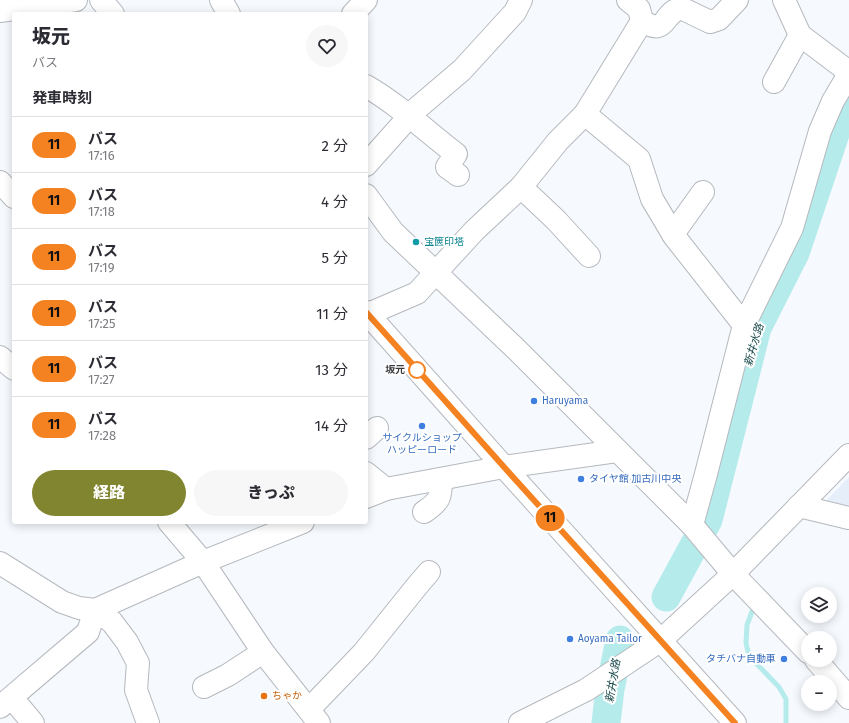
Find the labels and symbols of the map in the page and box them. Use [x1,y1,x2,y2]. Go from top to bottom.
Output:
place label: 宝篋印塔 [424,236,464,248]
marker: 宝篋印塔 [411,237,421,247]
water label: 新井水路 [742,321,767,368]
marker: 坂元 [408,361,426,379]
place label: 坂元 [385,364,405,376]
place label: Haruyama [542,395,588,407]
marker: Haruyama [529,396,539,406]
marker: サイクルショップ ハッピーロード [417,421,427,431]
place label: サイクルショップ ハッピーロード [382,432,462,456]
place label: タイヤ館 加古川中央 [589,473,682,485]
marker: タイヤ館 加古川中央 [576,474,586,484]
line badge: 11 [532,505,568,531]
place label: Aoyama Tailor [578,633,642,645]
marker: Aoyama Tailor [565,634,575,644]
place label: タチバナ自動車 [706,653,776,665]
marker: タチバナ自動車 [779,654,789,664]
water label: 新井水路 [603,657,623,704]
place label: ちゃか [272,690,302,702]
marker: ちゃか [259,691,269,701]

